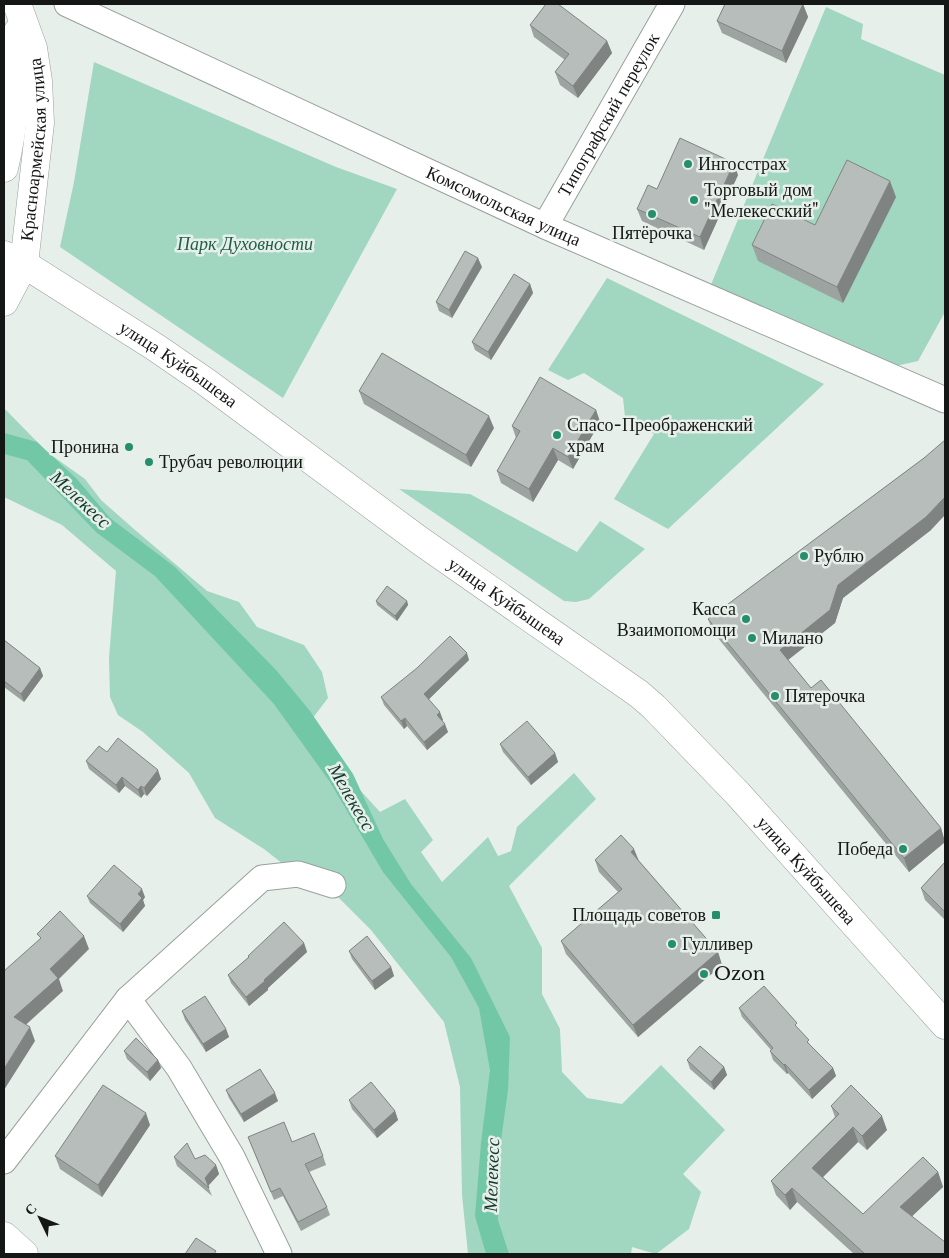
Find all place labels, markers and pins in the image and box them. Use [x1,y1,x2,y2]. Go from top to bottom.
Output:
place label: Ингосстрах [698,153,787,175]
marker: Ингосстрах [682,158,694,170]
place label: Торговый дом "Мелекесский" [704,179,819,222]
marker: Торговый дом "Мелекесский" [688,194,700,206]
marker: Пятёрочка [646,208,658,220]
place label: Пятёрочка [612,222,692,244]
place label: Спасо-Преображенский храм [567,414,753,457]
marker: Спасо-Преображенский храм [551,429,563,441]
place label: Пронина [51,436,119,458]
marker: Пронина [123,441,135,453]
place label: Трубач революции [159,451,303,473]
marker: Трубач революции [143,456,155,468]
place label: Рублю [814,545,864,567]
marker: Рублю [798,550,810,562]
place label: Касса Взаимопомощи [617,598,736,641]
marker: Касса Взаимопомощи [740,613,752,625]
place label: Милано [762,627,823,649]
marker: Милано [746,632,758,644]
place label: Пятерочка [785,685,865,707]
marker: Пятерочка [769,690,781,702]
place label: Победа [837,838,893,860]
marker: Победа [897,843,909,855]
place label: Площадь советов [572,904,706,926]
marker: Площадь советов [710,909,722,921]
place label: Гулливер [682,933,753,955]
marker: Гулливер [666,938,678,950]
place label: Ozon [714,963,765,985]
marker: Ozon [698,968,710,980]

